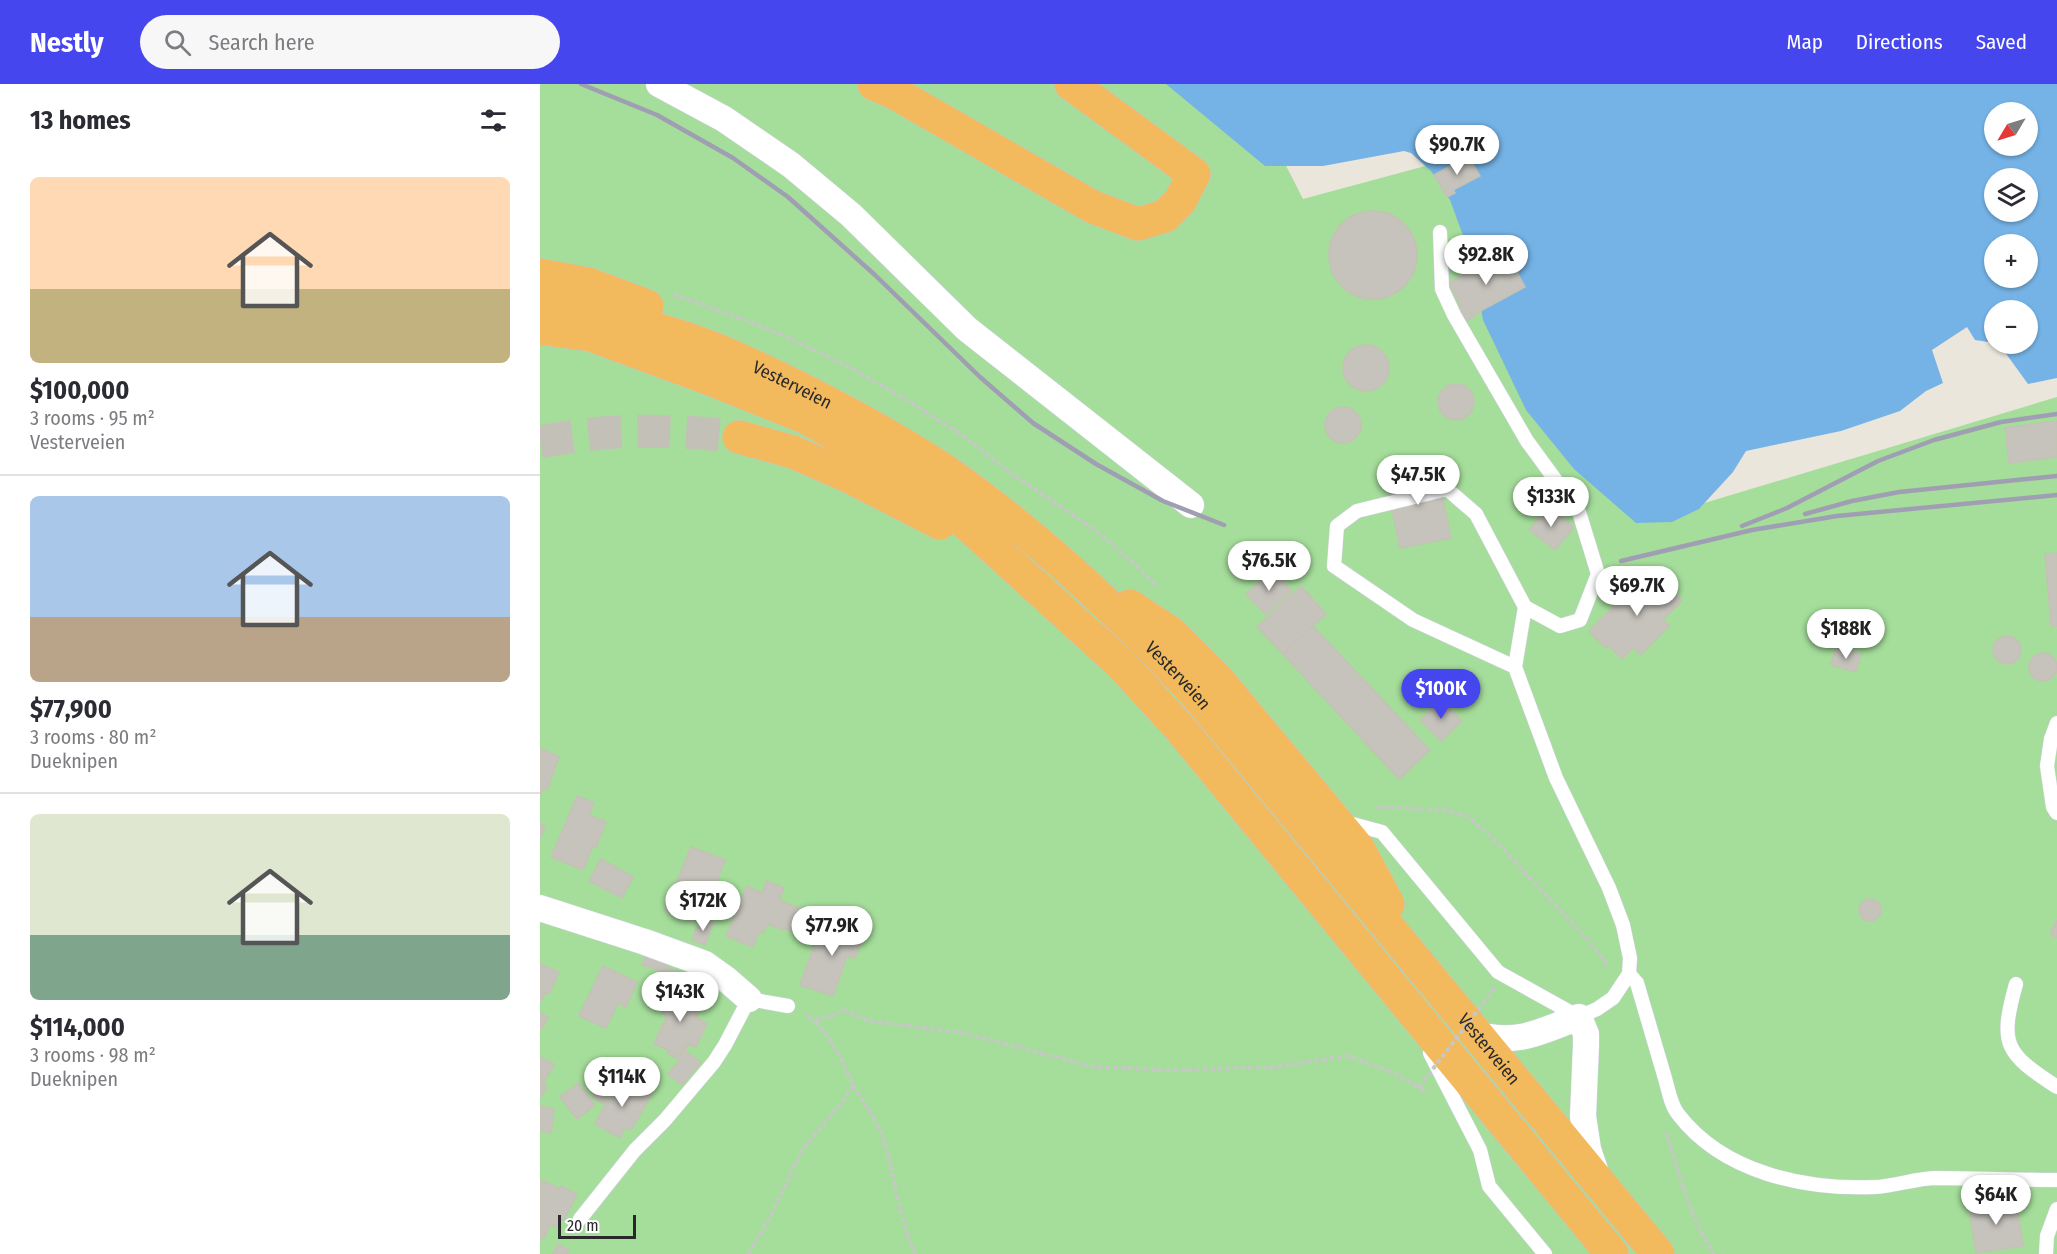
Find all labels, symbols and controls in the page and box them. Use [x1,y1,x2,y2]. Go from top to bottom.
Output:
search box [140,15,560,69]
text: Nestly [30,26,104,59]
icon: search [161,26,194,59]
text: Search here [209,29,315,56]
text: Map [1786,29,1823,55]
text: Directions [1856,29,1943,55]
text: Saved [1976,29,2027,55]
north arrow [1984,102,2038,156]
map controls [1984,102,2038,354]
icon: filters [477,104,510,137]
text: 13 homes [30,105,131,136]
pin: $90.7K [1408,125,1506,176]
text: $90.7K [1429,132,1485,156]
button: layers [1984,168,2038,222]
icon: home [216,216,324,324]
button: + [1984,234,2038,288]
pin: $92.8K [1437,235,1535,286]
text: $92.8K [1458,242,1514,266]
button: − [1984,300,2038,354]
street label: Vesterveien [749,356,836,414]
text: $100,000 [30,375,130,406]
text: 3 rooms · 95 m² [30,406,155,430]
text: Vesterveien [30,430,125,454]
pin: $47.5K [1369,455,1467,506]
text: $47.5K [1391,462,1445,486]
pin: $133K [1509,477,1593,528]
text: $133K [1527,484,1575,508]
icon: home [216,535,324,643]
pin: $76.5K [1220,541,1318,592]
text: $76.5K [1242,548,1296,572]
pin: $69.7K [1588,566,1686,617]
text: $69.7K [1609,573,1665,597]
pin: $188K [1804,609,1888,660]
text: $188K [1821,616,1871,640]
street label: Vesterveien [1141,637,1215,714]
pin: $100K [1399,669,1483,720]
text: $100K [1415,676,1467,700]
text: $77,900 [30,694,112,725]
text: 3 rooms · 80 m² [30,725,156,749]
text: Dueknipen [30,749,118,773]
icon: home [216,853,324,961]
pin: $172K [661,881,745,932]
text: $172K [679,888,727,912]
pin: $77.9K [783,906,881,957]
text: $77.9K [806,913,858,937]
pin: $143K [638,972,722,1023]
text: $143K [656,979,704,1003]
street label: Vesterveien [1453,1009,1525,1089]
text: $114,000 [30,1012,125,1043]
text: 3 rooms · 98 m² [30,1043,156,1067]
pin: $114K [580,1057,664,1108]
text: $114K [598,1064,646,1088]
text: Dueknipen [30,1067,118,1091]
pin: $64K [1960,1175,2032,1226]
text: $64K [1975,1182,2017,1206]
scale bar [558,1212,636,1240]
text: 20 m [567,1216,598,1235]

